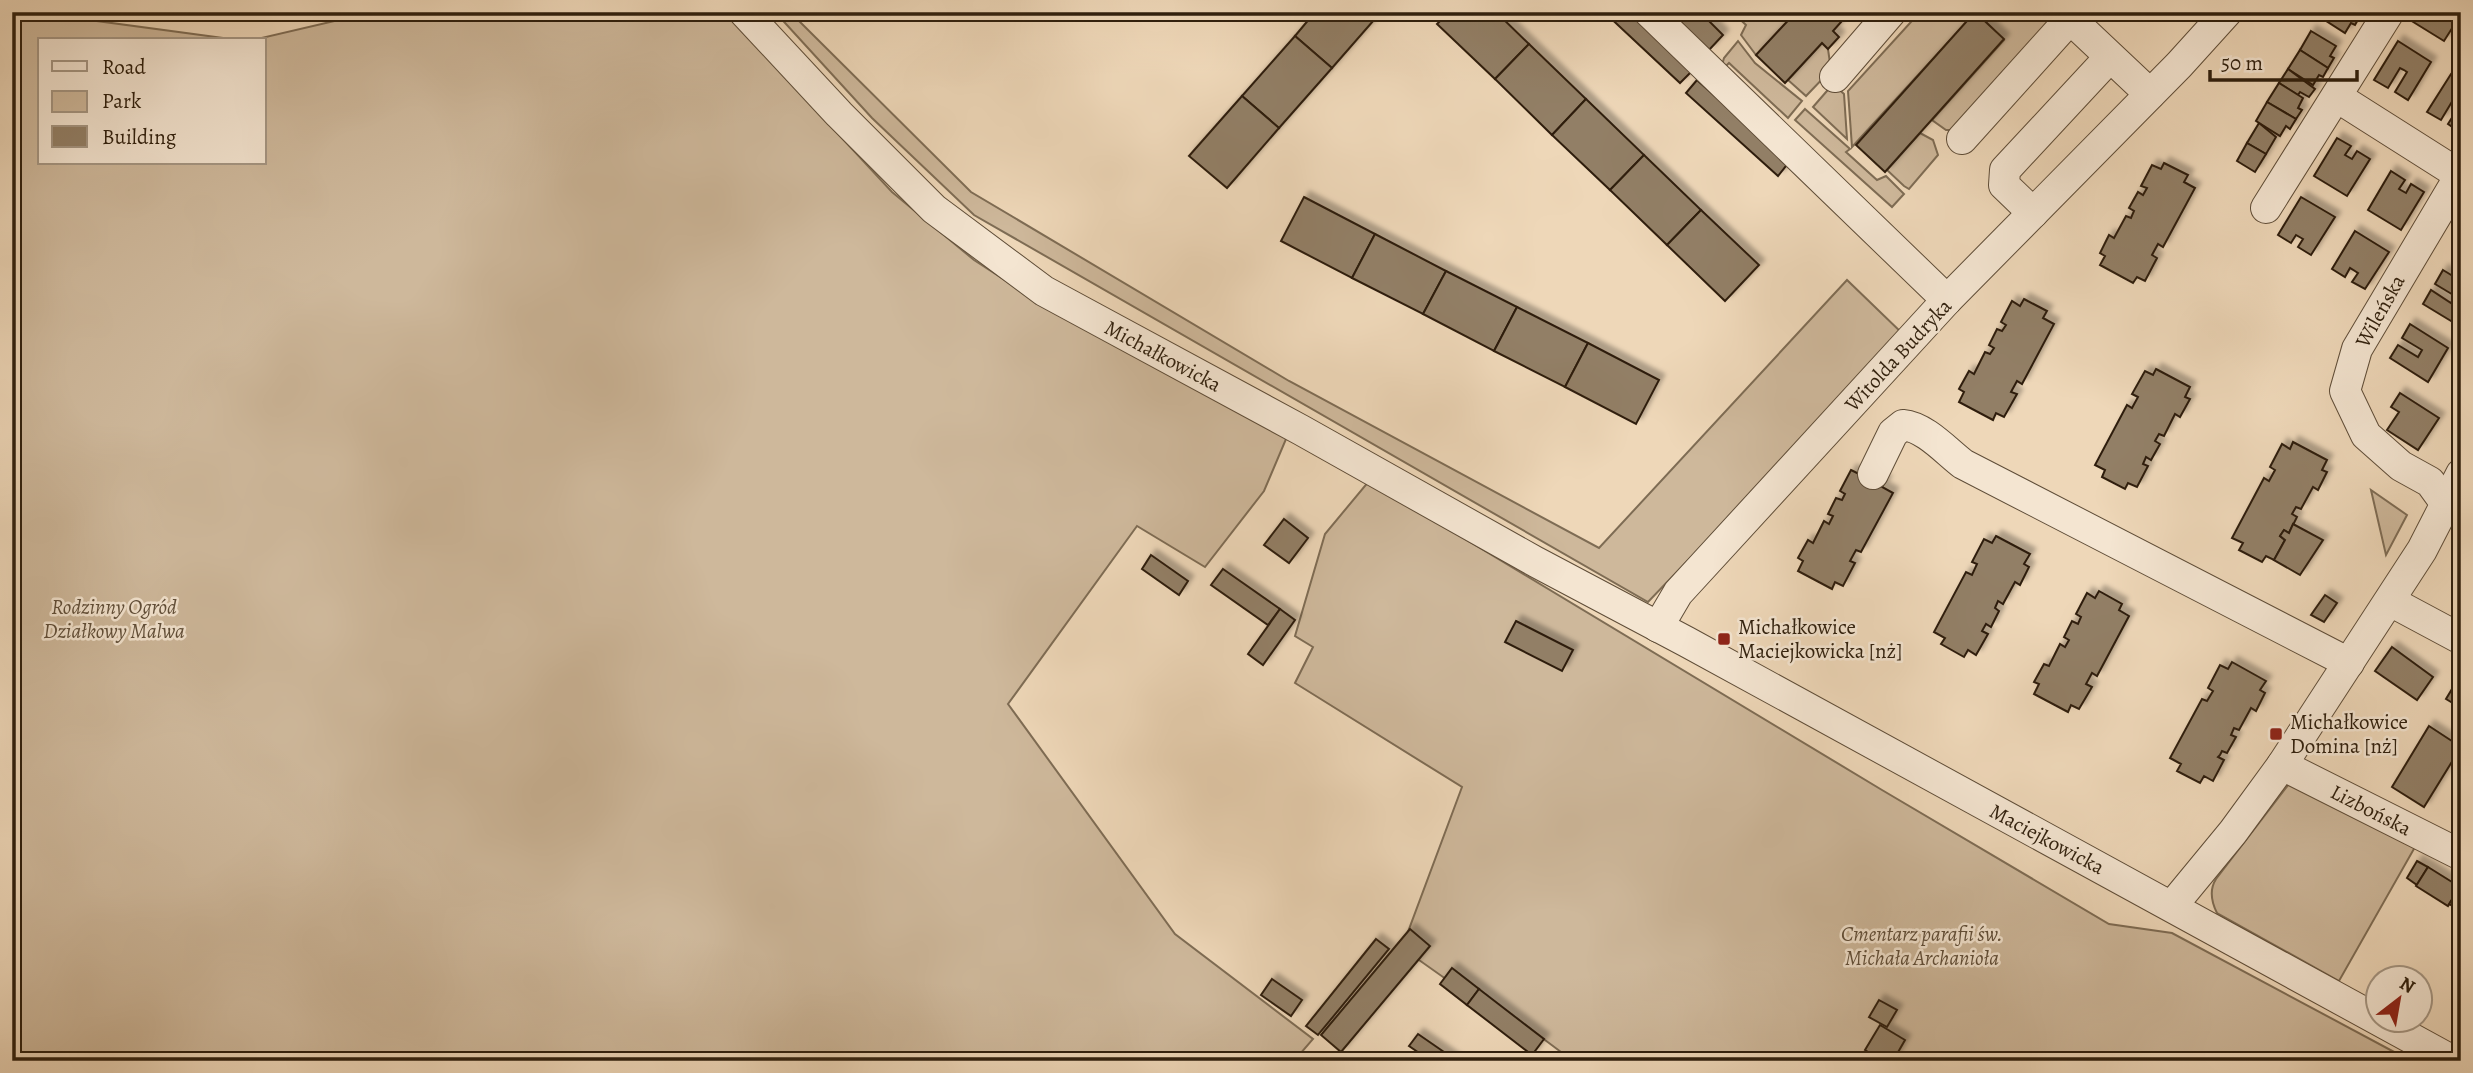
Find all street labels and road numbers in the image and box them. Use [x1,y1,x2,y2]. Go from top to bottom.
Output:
street label: Wileńska [2348,269,2412,353]
street label: Witolda Budryka [1838,292,1958,418]
street label: Michałkowicka [1100,313,1227,399]
street label: Lizbońska [2326,778,2416,842]
street label: Maciejkowicka [1985,797,2110,881]

